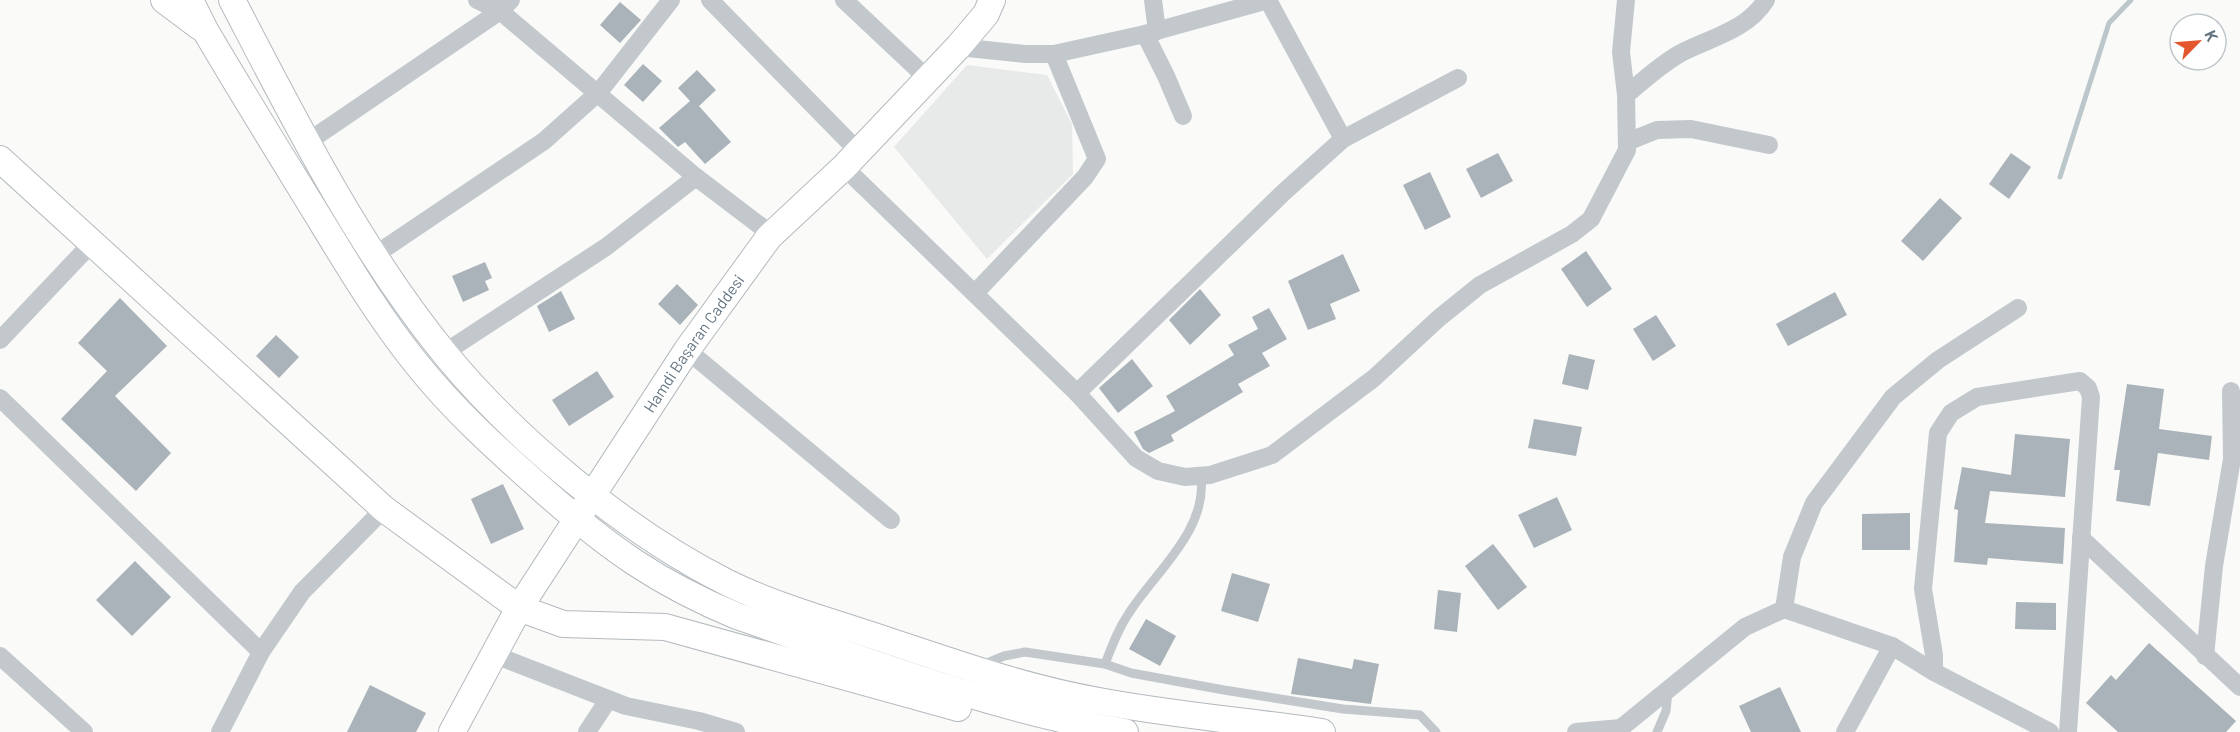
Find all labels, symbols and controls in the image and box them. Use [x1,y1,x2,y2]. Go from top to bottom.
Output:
north arrow [2168,12,2228,72]
text: K [2201,27,2223,44]
street label: Hamdi Başaran Caddesi [639,271,748,416]

